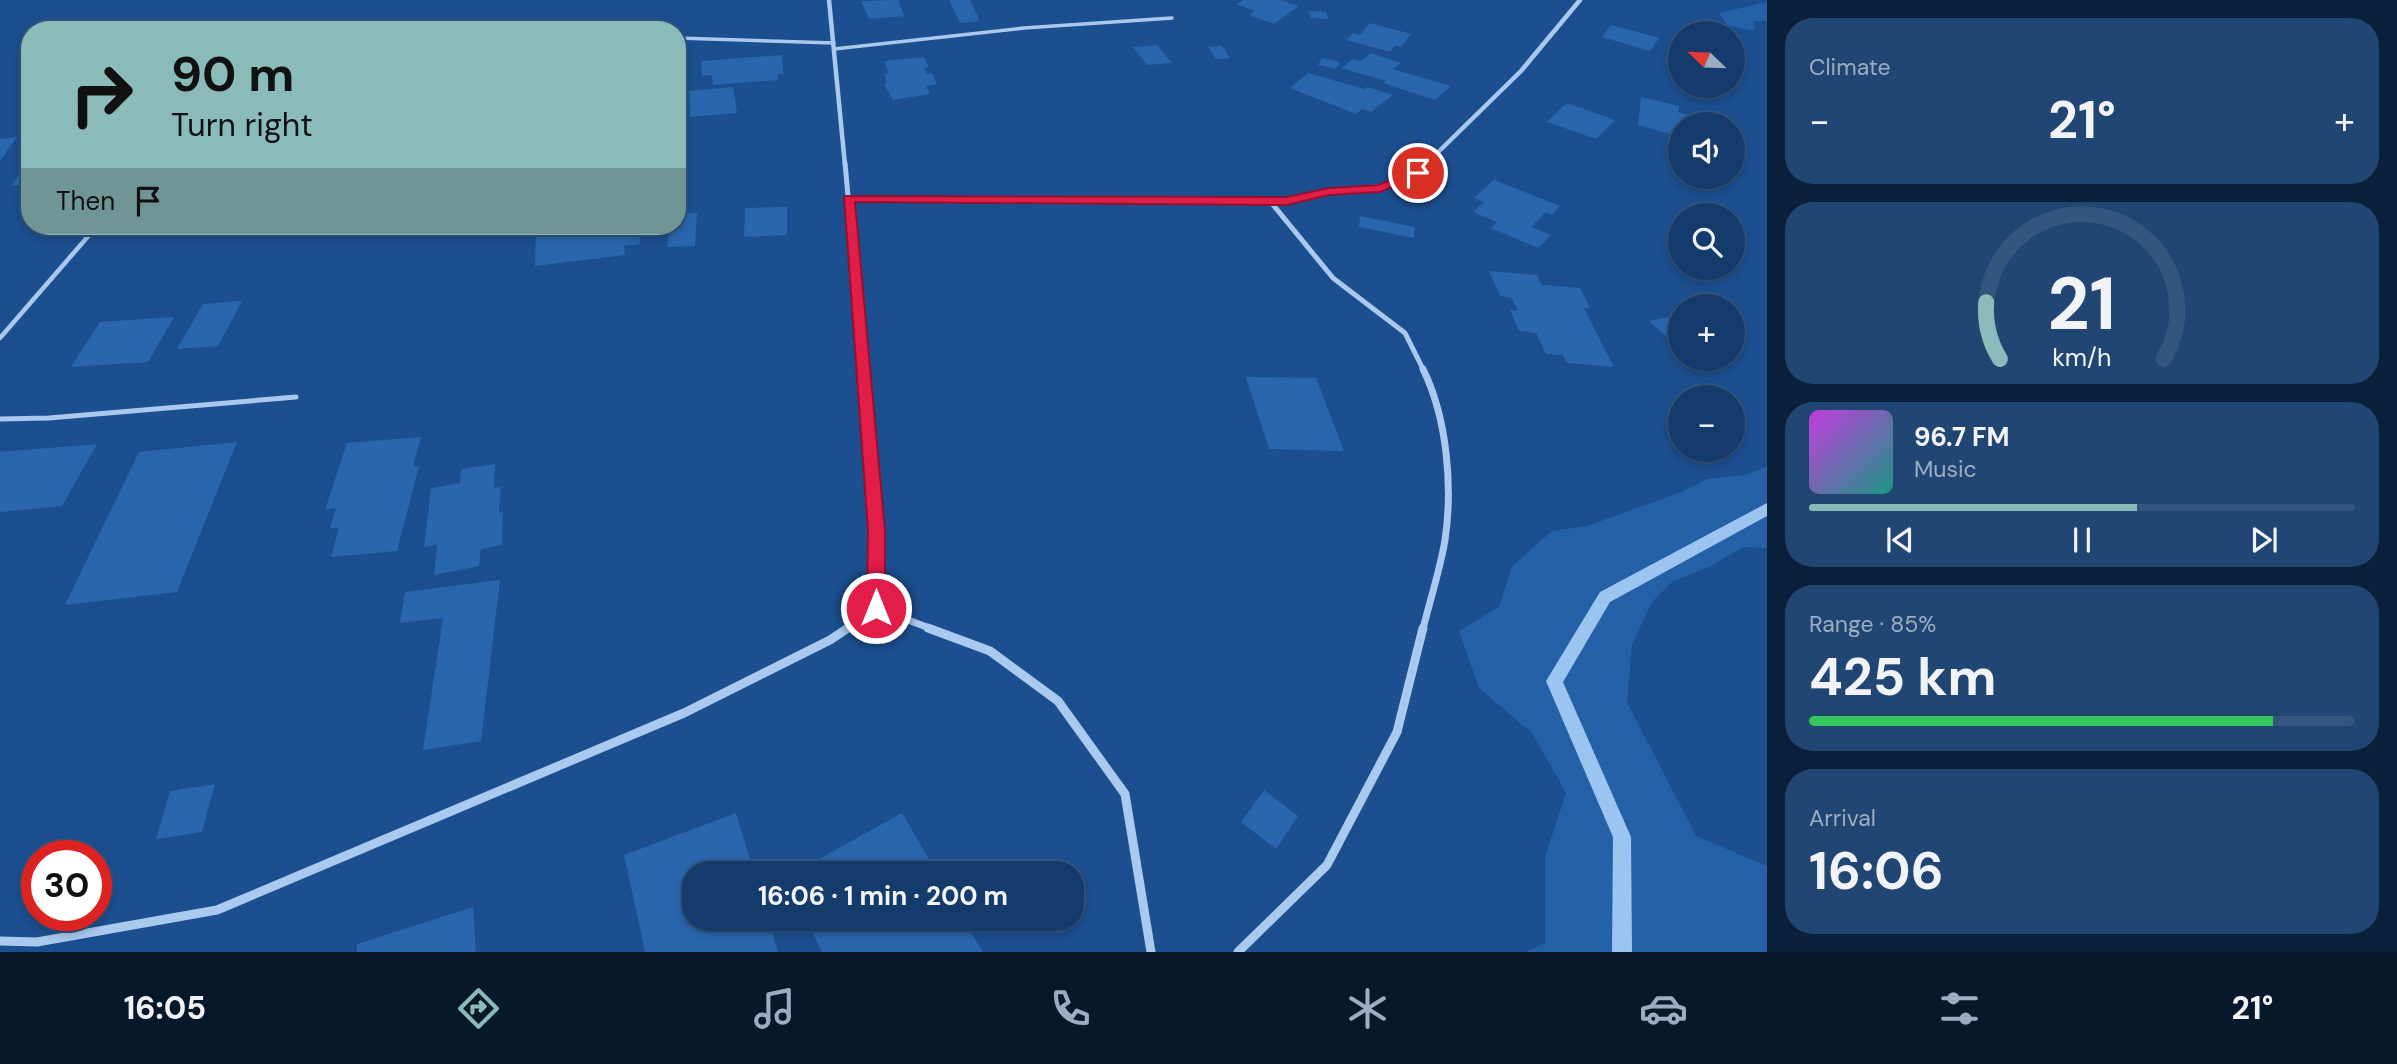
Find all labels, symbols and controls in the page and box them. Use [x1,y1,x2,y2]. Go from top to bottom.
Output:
north arrow [1668,21,1745,98]
map controls [1668,21,1745,462]
text: 90 m [171,42,294,106]
icon: right [56,49,147,140]
text: Climate [1809,52,1891,82]
text: 21° [2048,86,2116,154]
text: − [1809,96,1830,146]
text: + [2334,96,2355,146]
text: Turn right [171,104,313,146]
button: sound [1668,112,1745,189]
pin [1388,143,1448,203]
icon: arrive [1399,154,1437,192]
icon: arrive [129,182,167,220]
text: Then [56,184,115,218]
button: search [1668,203,1745,280]
text: 21 [2048,257,2116,352]
button: + [1668,294,1745,371]
text: km/h [2052,340,2112,373]
button: − [1668,385,1745,462]
text: 96.7 FM [1914,420,2009,454]
text: Music [1914,454,1977,484]
icon: previous [1881,521,1919,559]
icon: pause [2063,521,2101,559]
icon: next [2245,521,2283,559]
position arrow [839,571,913,645]
text: Range · 85% [1809,609,1936,639]
text: 425 km [1809,643,1996,711]
text: Arrival [1809,803,1876,833]
text: 16:06 [1809,837,1944,905]
speed limit sign: 30 [21,840,112,931]
text: 16:06 · 1 min · 200 m [758,879,1008,913]
icon: directions [454,984,503,1033]
icon: music [750,984,799,1033]
icon: phone [1046,984,1095,1033]
icon: climate [1343,984,1392,1033]
icon: car [1639,984,1688,1033]
icon: filters [1935,984,1984,1033]
text: 16:05 [124,987,206,1029]
text: 21° [2232,987,2273,1029]

